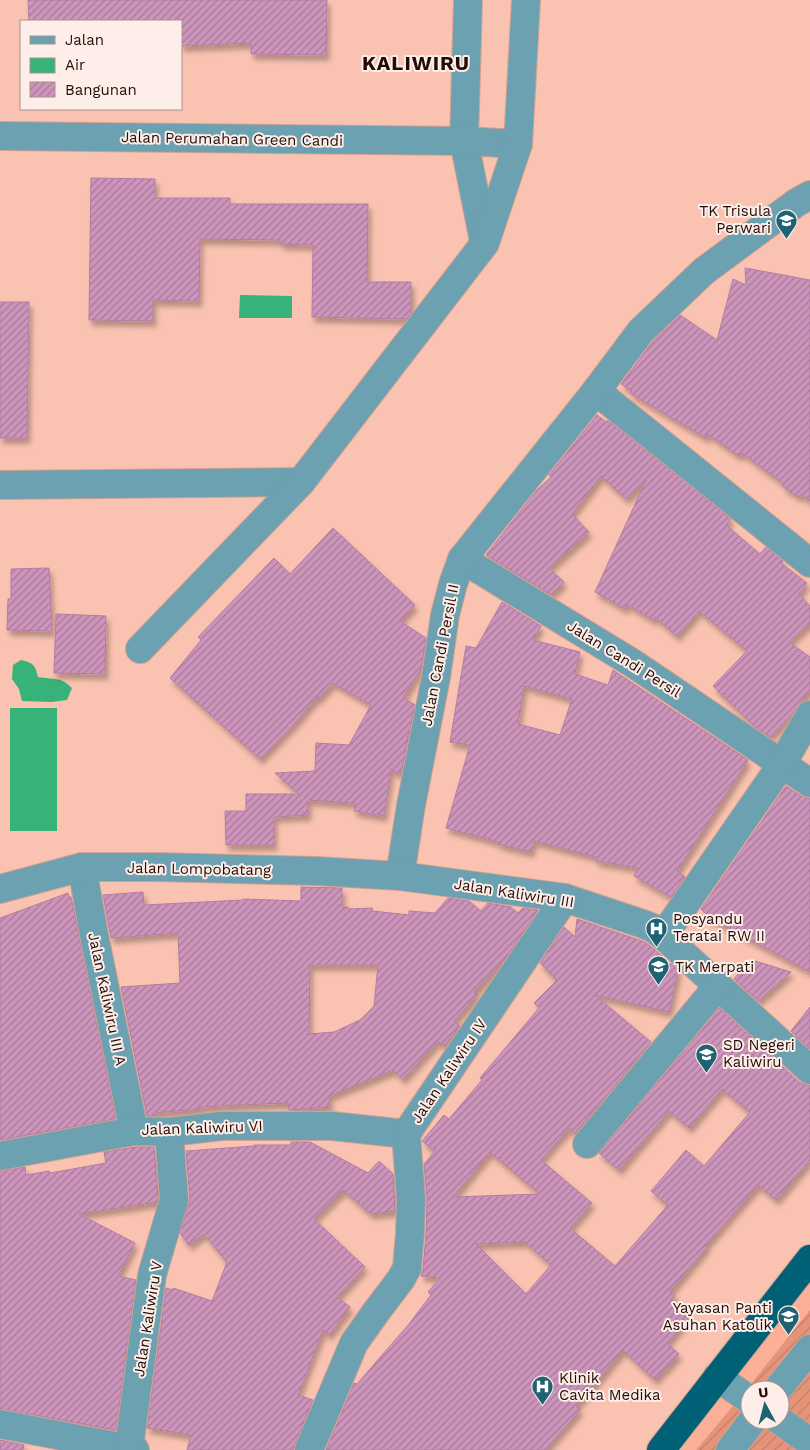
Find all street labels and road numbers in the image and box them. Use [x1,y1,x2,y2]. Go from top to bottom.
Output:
street label: Jalan Perumahan Green Candi [121,128,343,150]
street label: Jalan Candi Persil II [417,583,463,727]
street label: Jalan Candi Persil [564,617,685,701]
street label: Jalan Lompobatang [127,859,271,879]
street label: Jalan Kaliwiru III [453,875,575,911]
street label: Jalan Kaliwiru III A [84,931,130,1067]
street label: Jalan Kaliwiru IV [407,1015,491,1127]
street label: Jalan Kaliwiru VI [141,1117,263,1139]
street label: Jalan Kaliwiru V [130,1259,166,1378]

